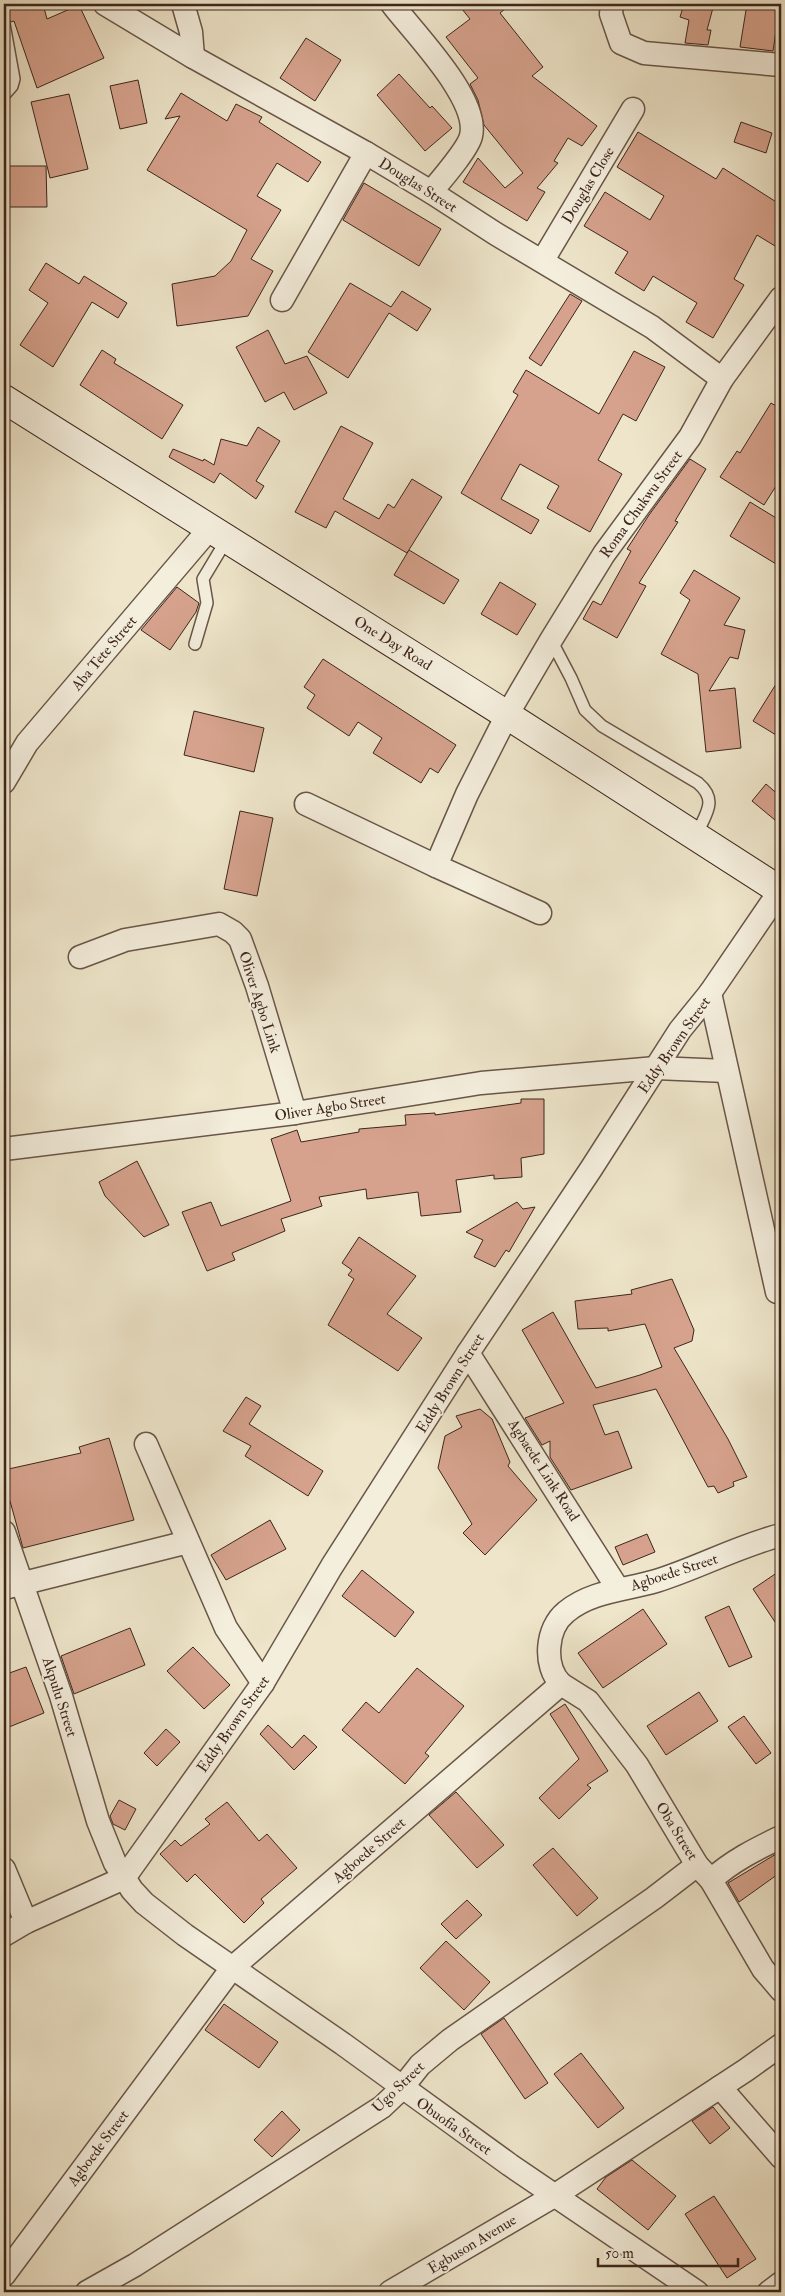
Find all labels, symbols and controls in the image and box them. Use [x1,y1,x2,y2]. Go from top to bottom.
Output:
street label: Douglas Close [558,143,619,227]
street label: Douglas Street [375,154,461,217]
street label: Roma Chukwu Street [596,447,687,562]
street label: Aba Tete Street [67,612,141,695]
street label: One Day Road [350,612,436,675]
street label: Oliver Agbo Link [234,949,285,1055]
street label: Eddy Brown Street [634,993,715,1097]
street label: Oliver Agbo Street [273,1089,387,1126]
street label: Eddy Brown Street [412,1330,489,1437]
street label: Agbaede Link Road [503,1415,584,1525]
street label: Agboede Street [627,1549,720,1596]
street label: Akpulu Street [36,1654,81,1740]
street label: Eddy Brown Street [193,1672,274,1776]
street label: Oba Street [651,1799,702,1864]
street label: Agboede Street [328,1813,410,1888]
street label: Ugo Street [368,2057,429,2117]
street label: Obuofia Street [412,2093,495,2160]
street label: Agboede Street [63,2106,133,2191]
street label: Egbuson Avenue [425,2211,520,2278]
scale bar [598,2236,738,2268]
text: 50 m [605,2244,634,2263]

